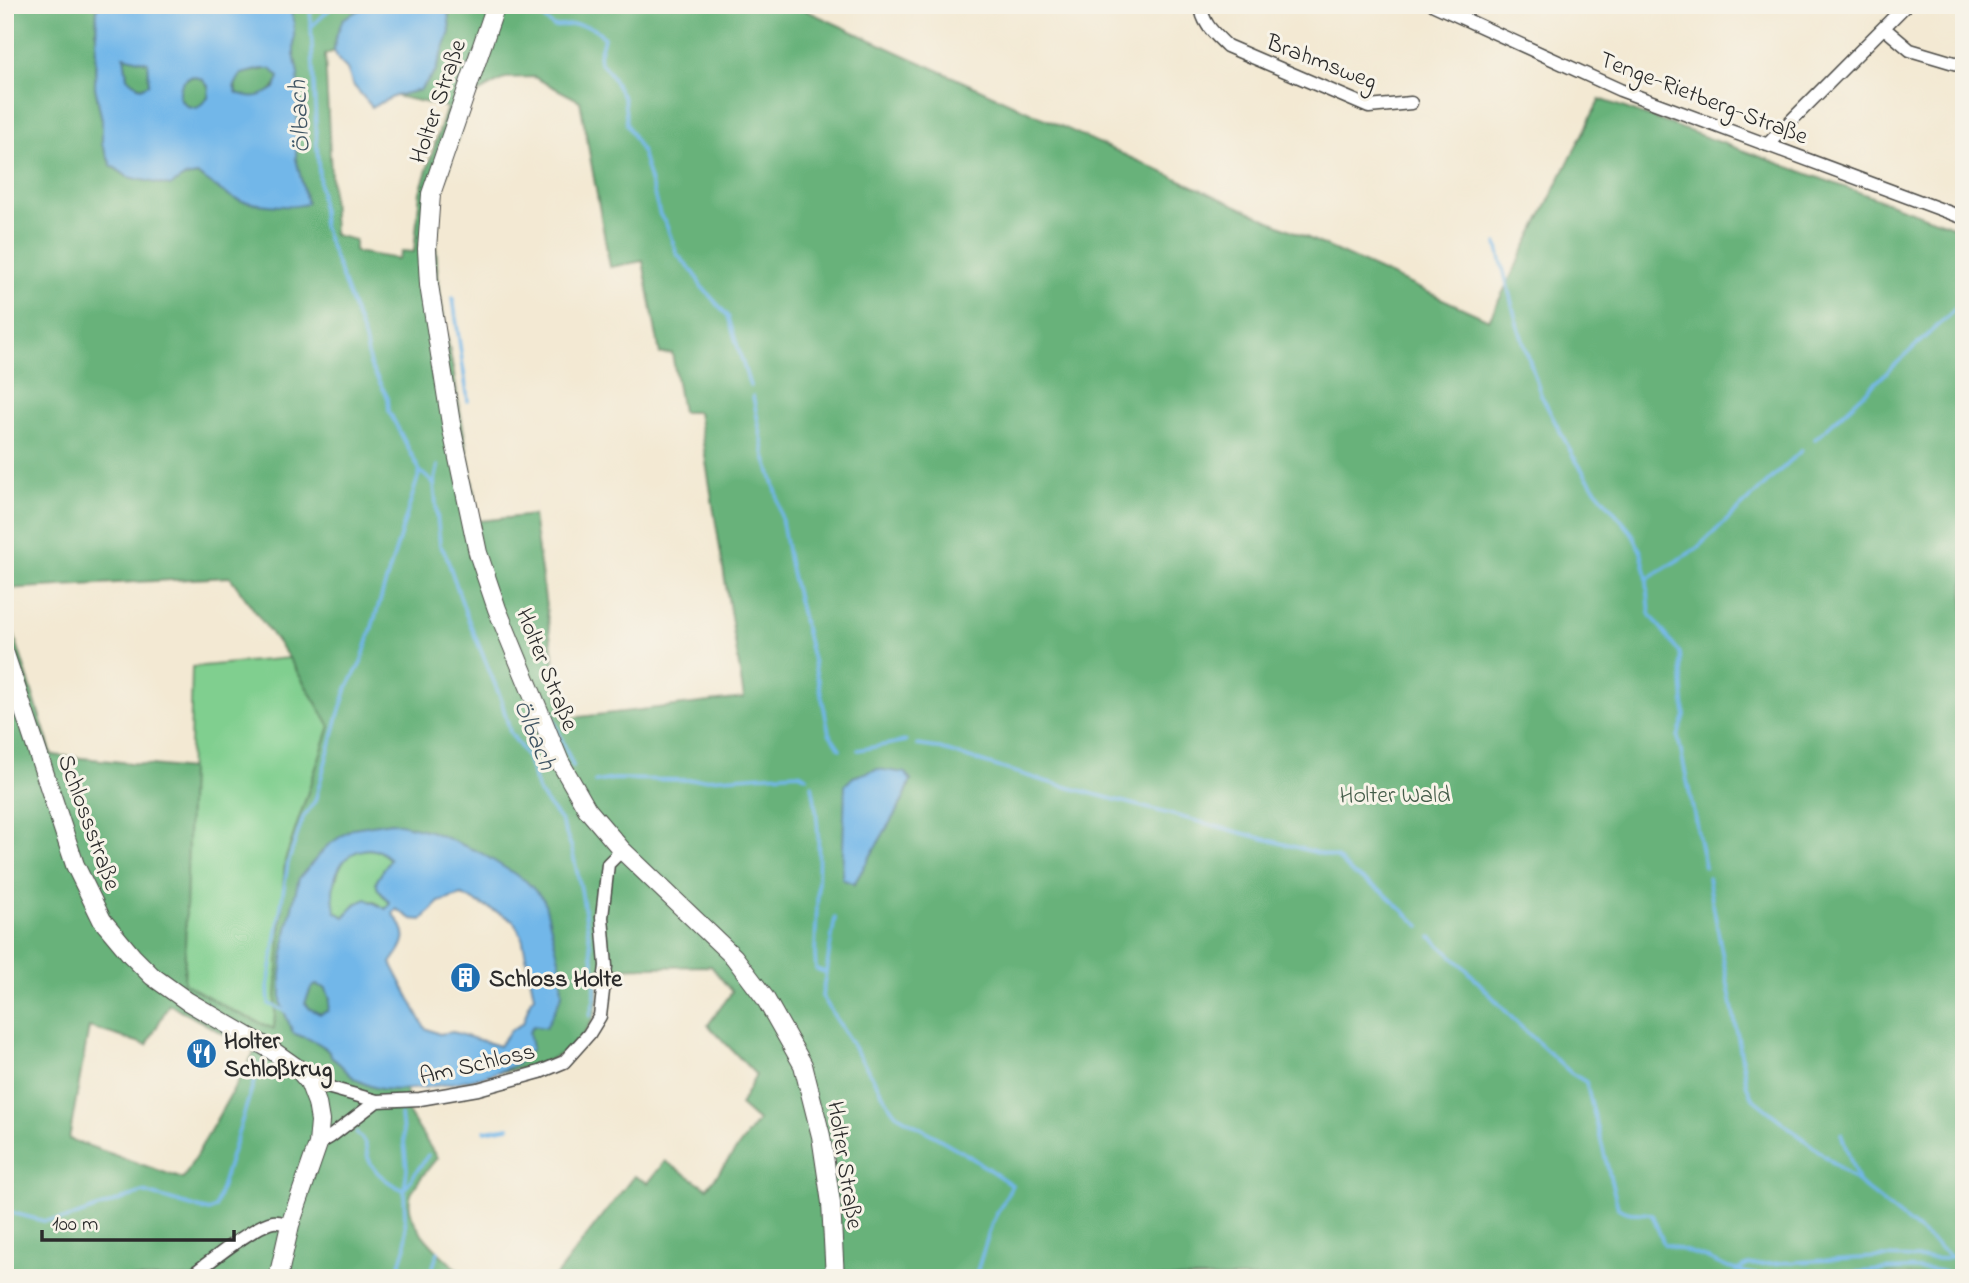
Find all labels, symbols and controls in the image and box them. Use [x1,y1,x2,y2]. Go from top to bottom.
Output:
street label: Brahmsweg [1260,26,1382,100]
street label: Holter Straße [402,35,477,169]
street label: Tenge-Rietberg-Straße [1594,43,1813,155]
water label: Ölbach [280,79,322,154]
street label: Holter Straße [505,603,586,737]
water label: Ölbach [502,694,565,777]
street label: Schlossstraße [47,750,129,896]
park label: Holter Wald [1339,779,1451,814]
building icon: Schloss Holte [449,961,483,995]
place label: Schloss Holte [489,963,623,998]
place label: Holter Schloßkrug [224,1025,332,1089]
street label: Am Schloss [416,1035,539,1096]
restaurant icon: Holter Schloßkrug [184,1037,218,1071]
street label: Holter Straße [816,1099,871,1232]
scale bar [42,1199,234,1243]
text: 100 m [52,1210,98,1240]

